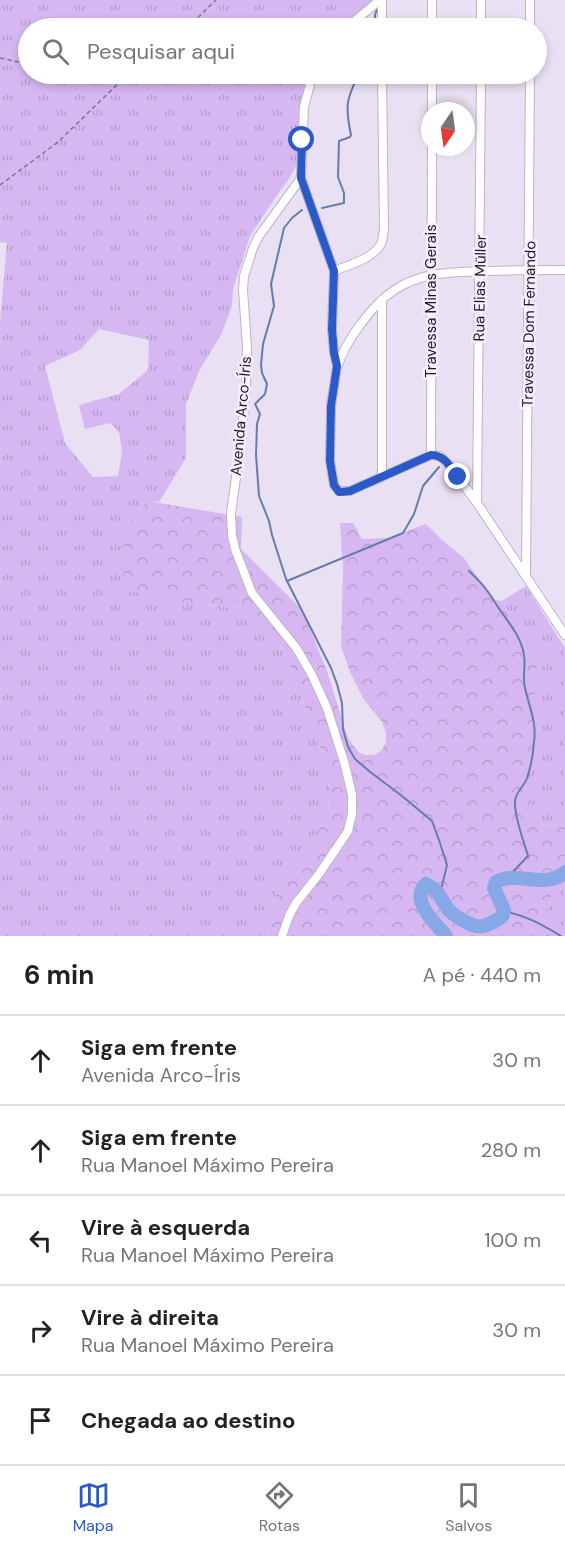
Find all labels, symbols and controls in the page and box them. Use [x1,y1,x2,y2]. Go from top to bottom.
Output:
search box [18,18,547,84]
icon: search [39,35,72,68]
text: Pesquisar aqui [87,37,235,66]
north arrow [421,102,475,156]
route start [288,126,314,152]
street label: Travessa Minas Gerais [421,224,441,378]
street label: Rua Elias Müller [469,234,491,342]
street label: Travessa Dom Fernando [518,241,540,407]
street label: Avenida Arco-Íris [226,355,256,477]
route end [444,463,470,489]
text: 6 min [24,958,94,992]
text: A pé · 440 m [423,962,541,988]
text: Siga em frente [81,1033,237,1062]
icon: ahead [24,1044,57,1077]
text: 30 m [492,1047,541,1073]
text: Avenida Arco-Íris [81,1062,241,1088]
text: Siga em frente [81,1123,237,1152]
icon: ahead [24,1134,57,1167]
text: 280 m [481,1137,541,1163]
text: Rua Manoel Máximo Pereira [81,1152,334,1178]
text: Vire à esquerda [81,1213,250,1242]
icon: left [24,1224,57,1257]
text: 100 m [484,1227,541,1253]
text: Rua Manoel Máximo Pereira [81,1242,334,1268]
text: Vire à direita [81,1303,219,1332]
icon: right [24,1314,57,1347]
text: 30 m [492,1317,541,1343]
text: Rua Manoel Máximo Pereira [81,1332,334,1358]
icon: arrive [24,1404,57,1437]
text: Chegada ao destino [81,1406,295,1435]
tab: Mapa [73,1479,114,1536]
tab: Rotas [259,1479,300,1536]
tab: Salvos [445,1479,492,1536]

